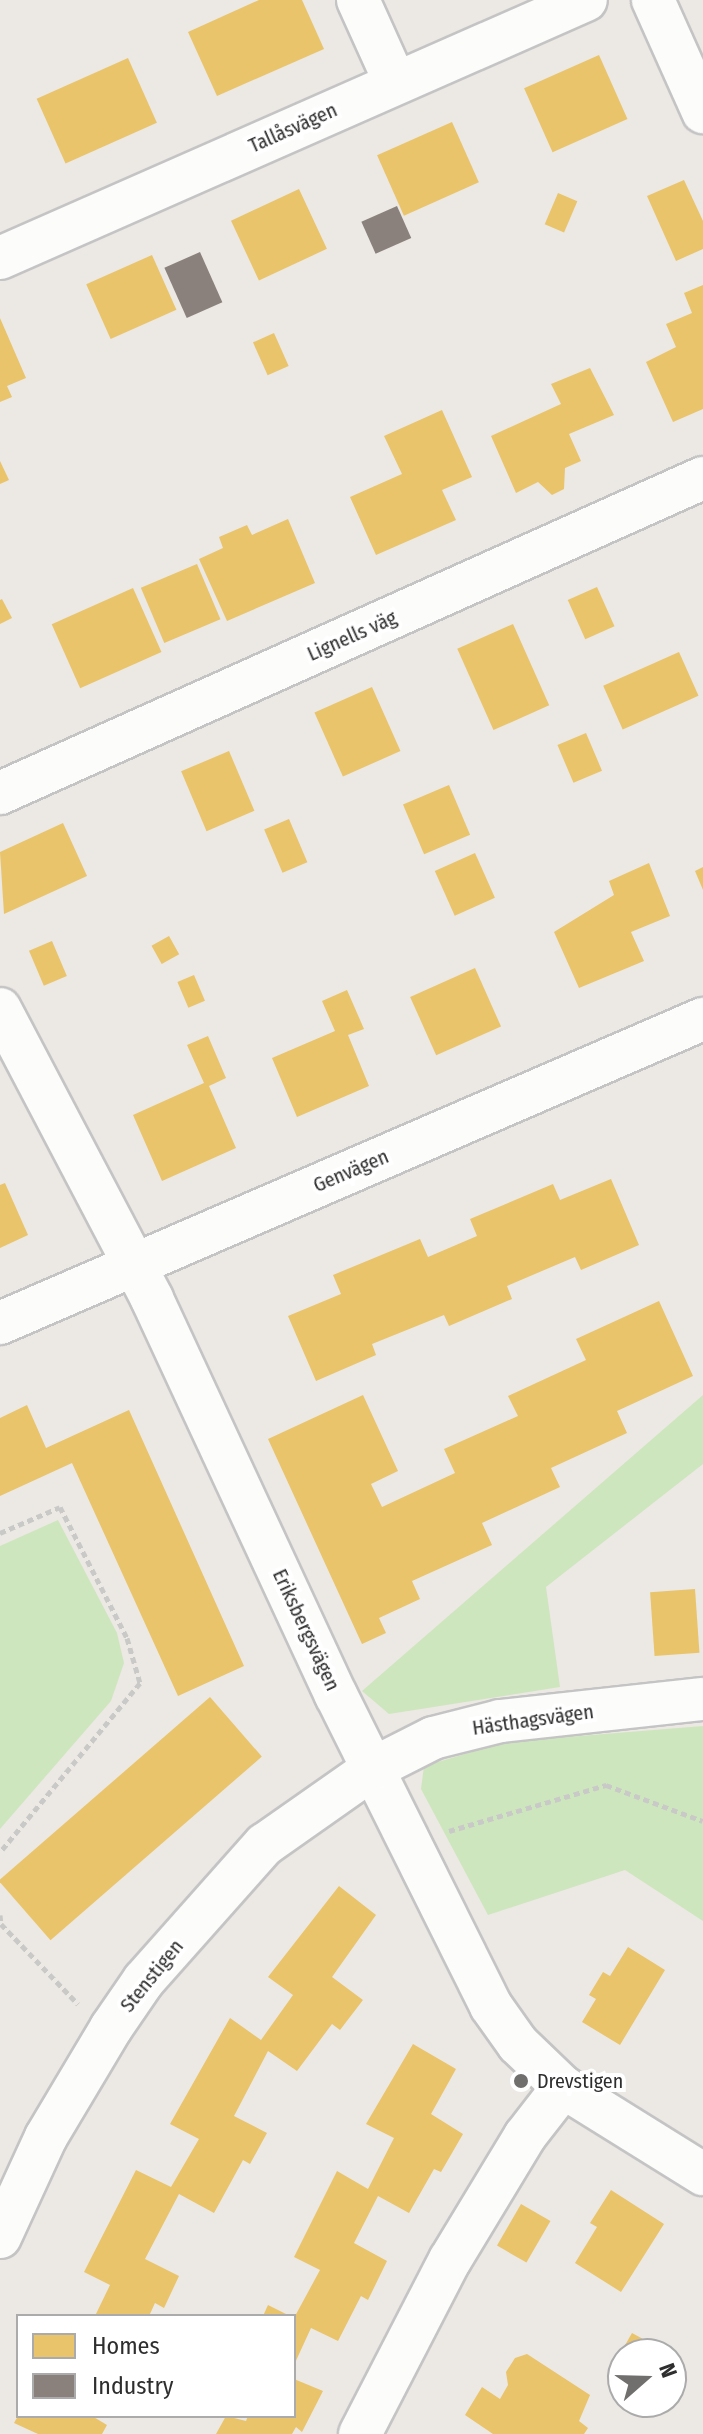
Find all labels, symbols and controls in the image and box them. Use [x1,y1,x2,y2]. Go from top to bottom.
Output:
street label: Tallåsvägen [245,98,341,158]
street label: Lignells väg [304,606,400,666]
street label: Genvägen [310,1144,392,1198]
street label: Eriksbergsvägen [267,1565,345,1695]
street label: Hästhagsvägen [471,1700,595,1740]
street label: Stenstigen [116,1935,188,2017]
place label: Drevstigen [537,2069,623,2093]
marker: Drevstigen [512,2072,530,2090]
legend [16,2314,296,2418]
text: Homes [92,2332,160,2360]
north arrow [607,2338,687,2418]
text: N [653,2359,683,2381]
text: Industry [92,2372,174,2400]

